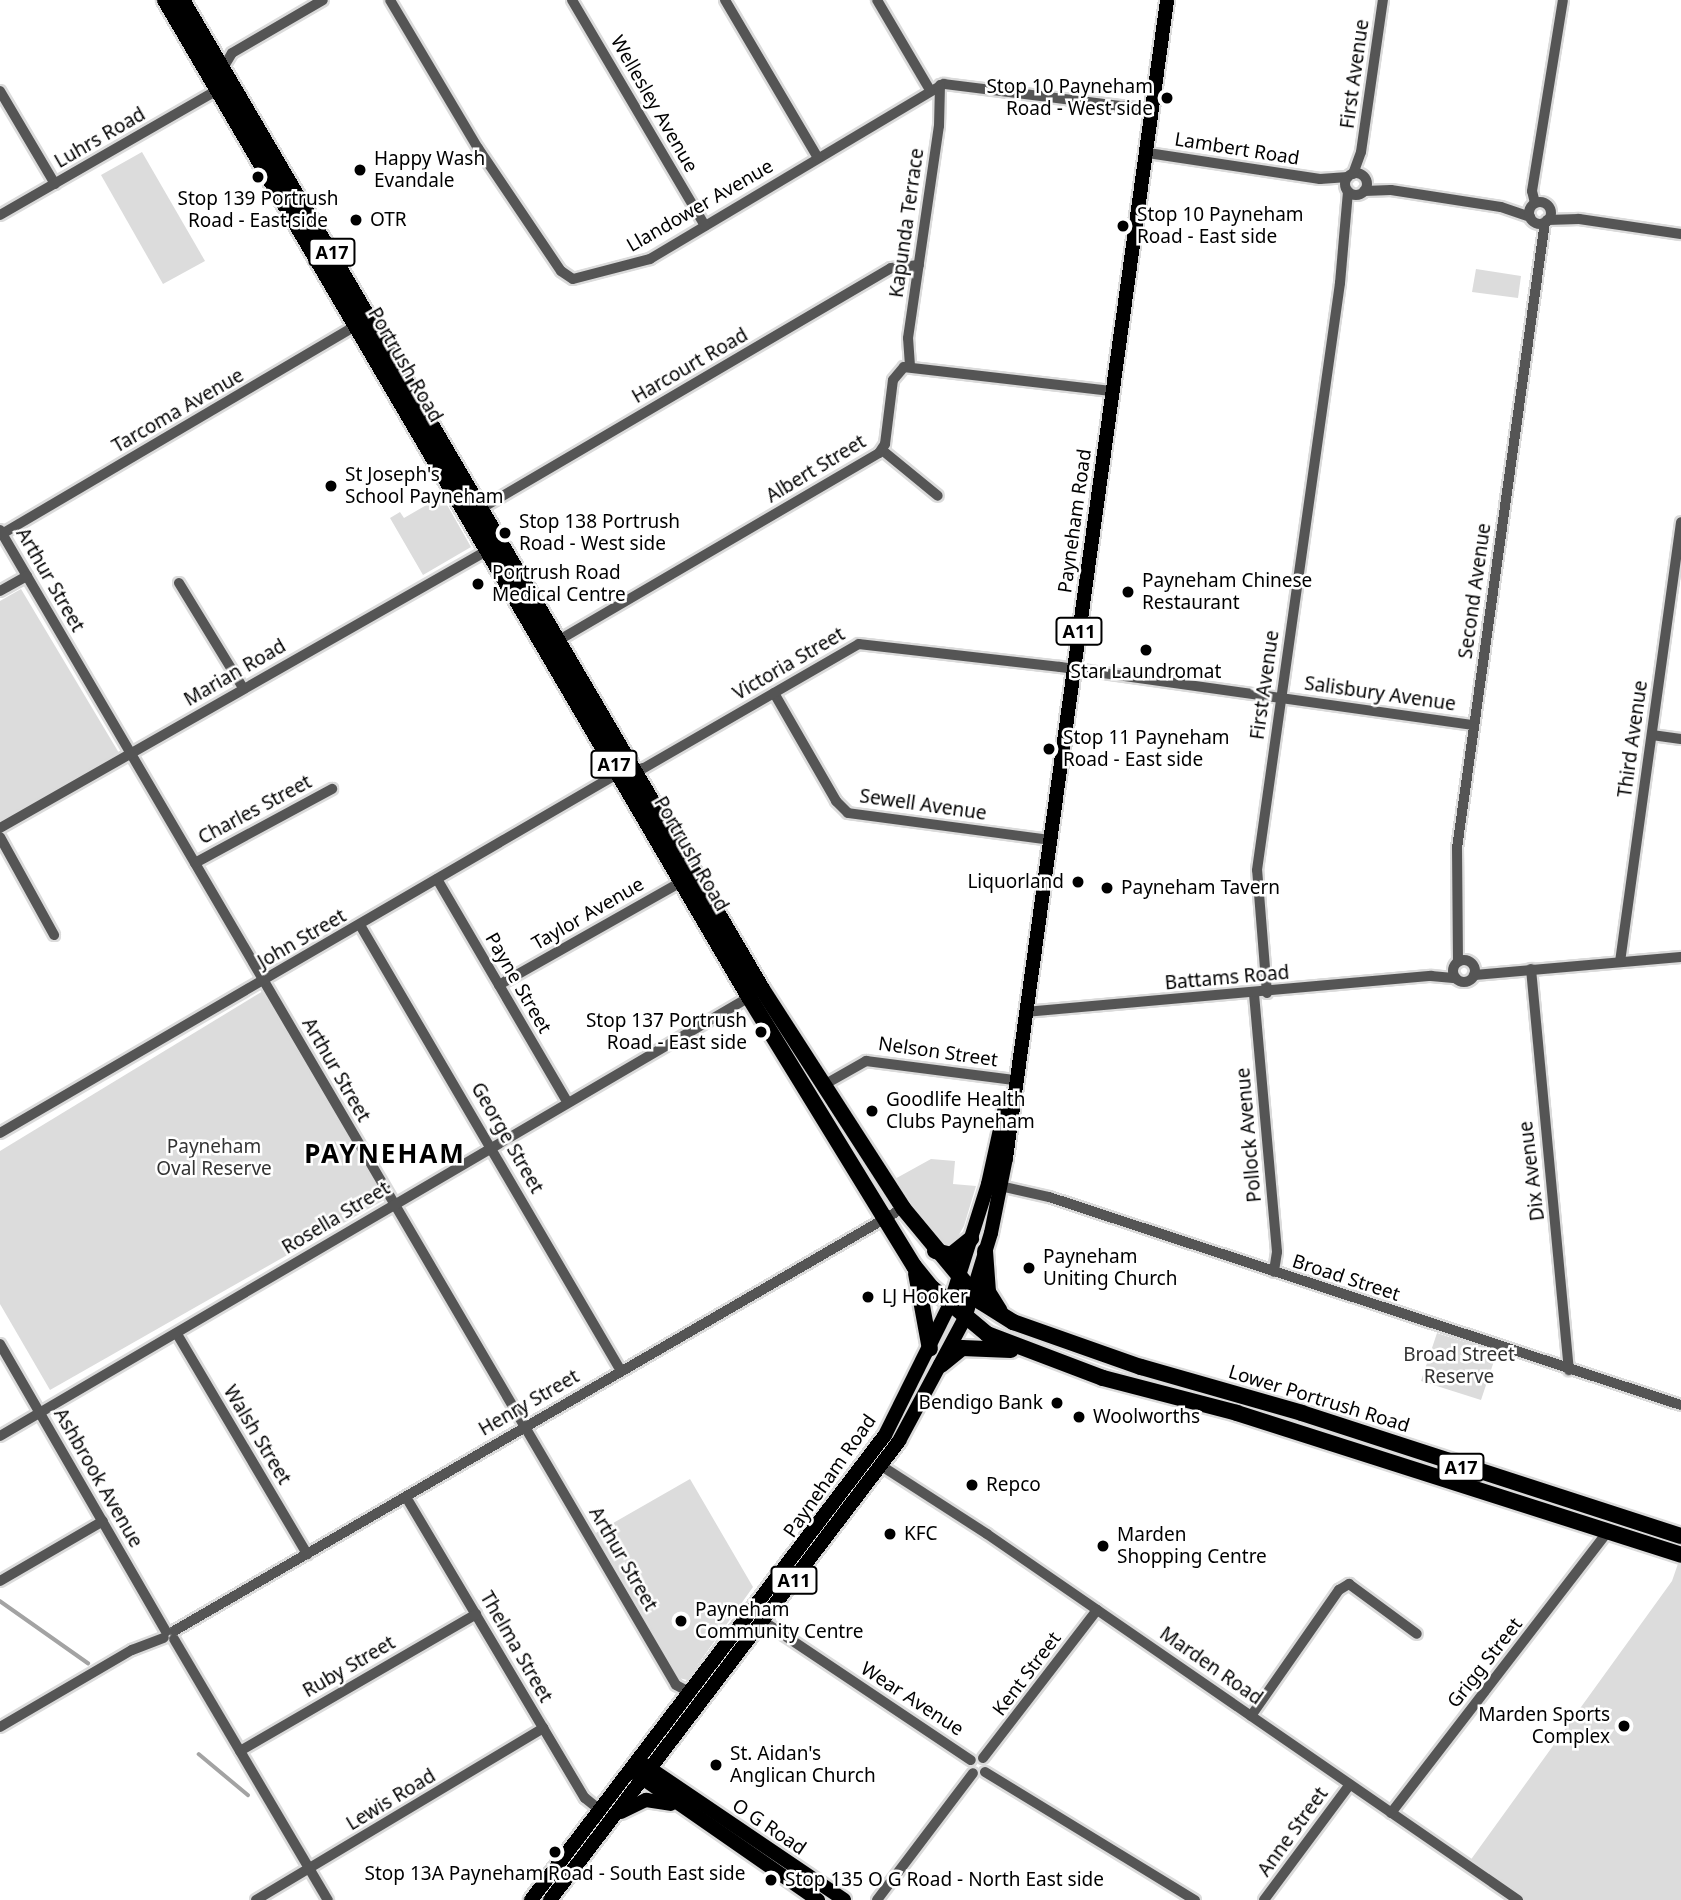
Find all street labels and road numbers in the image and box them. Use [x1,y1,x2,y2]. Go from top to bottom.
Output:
street label: First Avenue [1336,18,1374,130]
street label: Wellesley Avenue [606,32,702,176]
street label: Luhrs Road [51,103,149,173]
street label: Lambert Road [1173,128,1301,170]
street label: Kapunda Terrace [885,147,929,299]
street label: Llandower Avenue [623,155,777,257]
road number: A17 [308,238,356,266]
street label: Portrush Road [363,304,447,426]
street label: Harcourt Road [628,324,752,408]
street label: Tarcoma Avenue [108,364,248,458]
street label: Albert Street [762,430,870,508]
street label: Payneham Road [1054,448,1096,594]
street label: Second Avenue [1454,522,1496,660]
street label: Arthur Street [11,524,89,636]
road number: A11 [1054,616,1104,646]
street label: Victoria Street [729,623,849,705]
street label: First Avenue [1246,629,1284,741]
street label: Marian Road [180,635,290,711]
street label: Salisbury Avenue [1303,672,1457,716]
street label: Third Avenue [1613,679,1653,799]
road number: A17 [590,750,638,778]
street label: Charles Street [194,771,316,849]
street label: Sewell Avenue [858,785,988,825]
street label: Portrush Road [649,793,733,915]
street label: Taylor Avenue [528,873,648,955]
street label: John Street [254,905,350,973]
street label: Payne Street [480,929,556,1037]
street label: Battams Road [1164,961,1290,995]
street label: Arthur Street [297,1014,375,1126]
street label: Nelson Street [877,1032,999,1072]
street label: Pollock Avenue [1232,1067,1266,1203]
street label: George Street [466,1079,548,1197]
street label: Dix Avenue [1515,1120,1549,1222]
street label: Rosella Street [278,1177,394,1259]
street label: Broad Street [1289,1250,1403,1306]
street label: Lower Portrush Road [1226,1361,1412,1437]
street label: Henry Street [475,1365,583,1441]
street label: Walsh Street [218,1381,296,1489]
street label: Ashbrook Avenue [49,1404,147,1552]
street label: Payneham Road [779,1410,881,1542]
road number: A17 [1436,1452,1486,1482]
street label: Arthur Street [584,1503,662,1615]
road number: A11 [770,1566,818,1595]
street label: Thelma Street [475,1587,557,1707]
street label: Grigg Street [1443,1613,1527,1713]
street label: Marden Road [1155,1622,1267,1710]
street label: Kent Street [988,1628,1066,1720]
street label: Ruby Street [299,1631,399,1703]
street label: Wear Avenue [856,1657,968,1741]
street label: Lewis Road [342,1765,440,1835]
street label: Anne Street [1253,1783,1333,1881]
street label: O G Road [728,1794,810,1860]

